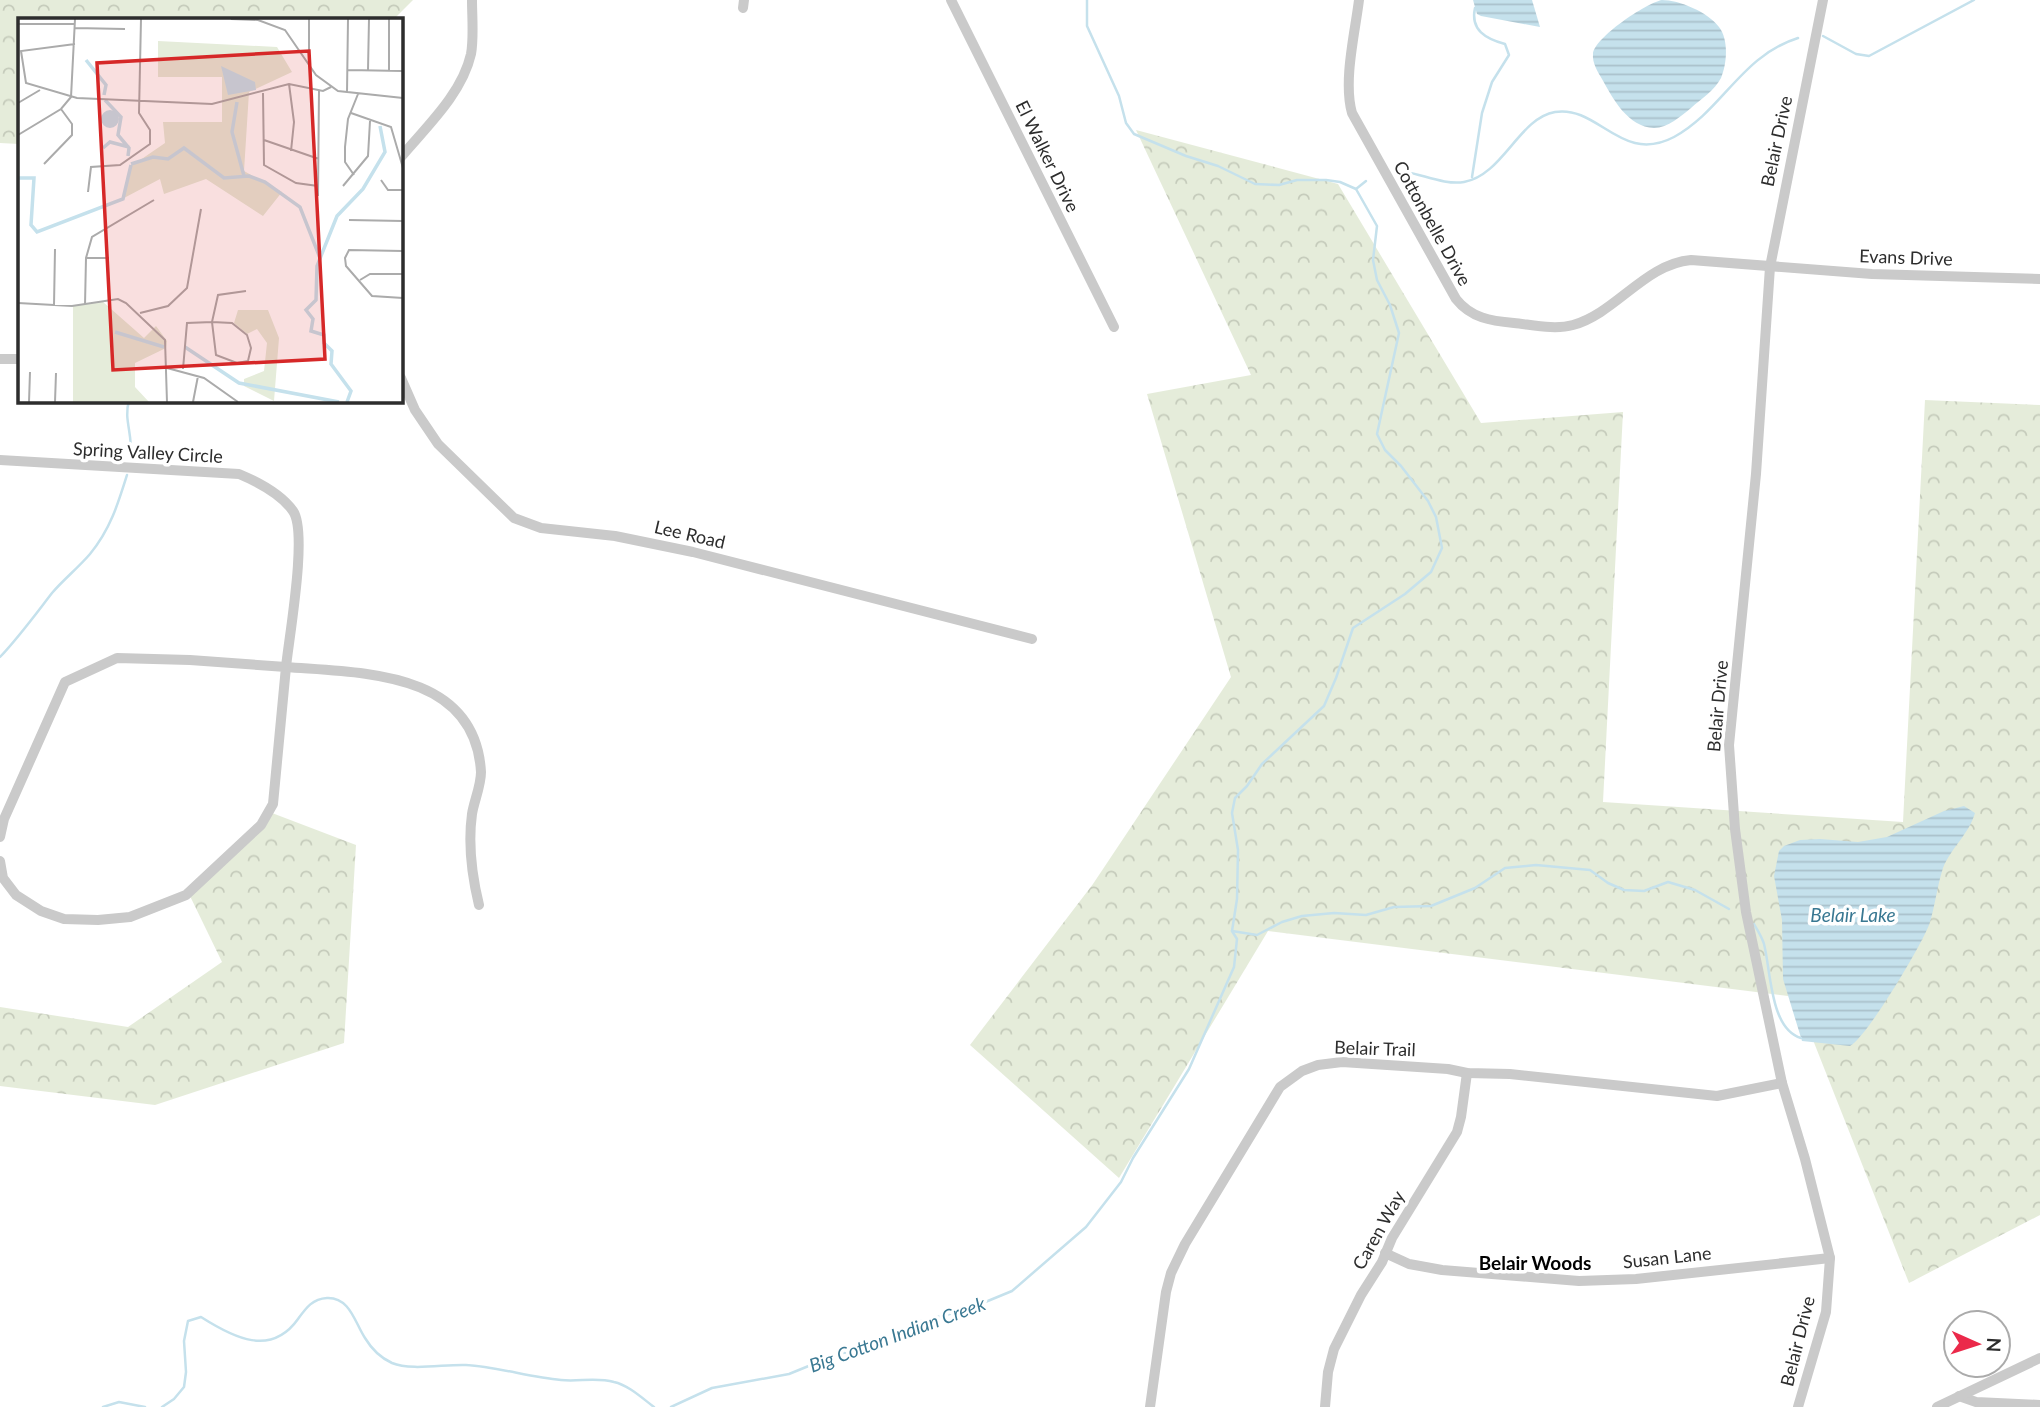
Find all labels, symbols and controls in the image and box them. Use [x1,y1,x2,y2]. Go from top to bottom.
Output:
inset map [18,18,402,402]
street label: Belair Drive [1756,94,1796,188]
street label: El Walker Drive [1011,97,1085,215]
street label: Cottonbelle Drive [1390,157,1476,289]
street label: Evans Drive [1859,244,1953,270]
street label: Spring Valley Circle [73,437,223,467]
street label: Lee Road [652,515,728,553]
street label: Belair Drive [1702,659,1732,753]
water label: Belair Lake [1810,903,1896,926]
street label: Belair Trail [1334,1036,1416,1060]
street label: Caren Way [1347,1186,1409,1273]
street label: Susan Lane [1622,1241,1712,1273]
district label: Belair Woods [1479,1251,1591,1274]
water label: Big Cotton Indian Creek [806,1291,989,1377]
street label: Belair Drive [1775,1294,1819,1388]
north arrow [1942,1309,2012,1379]
text: N [1983,1337,2006,1353]

